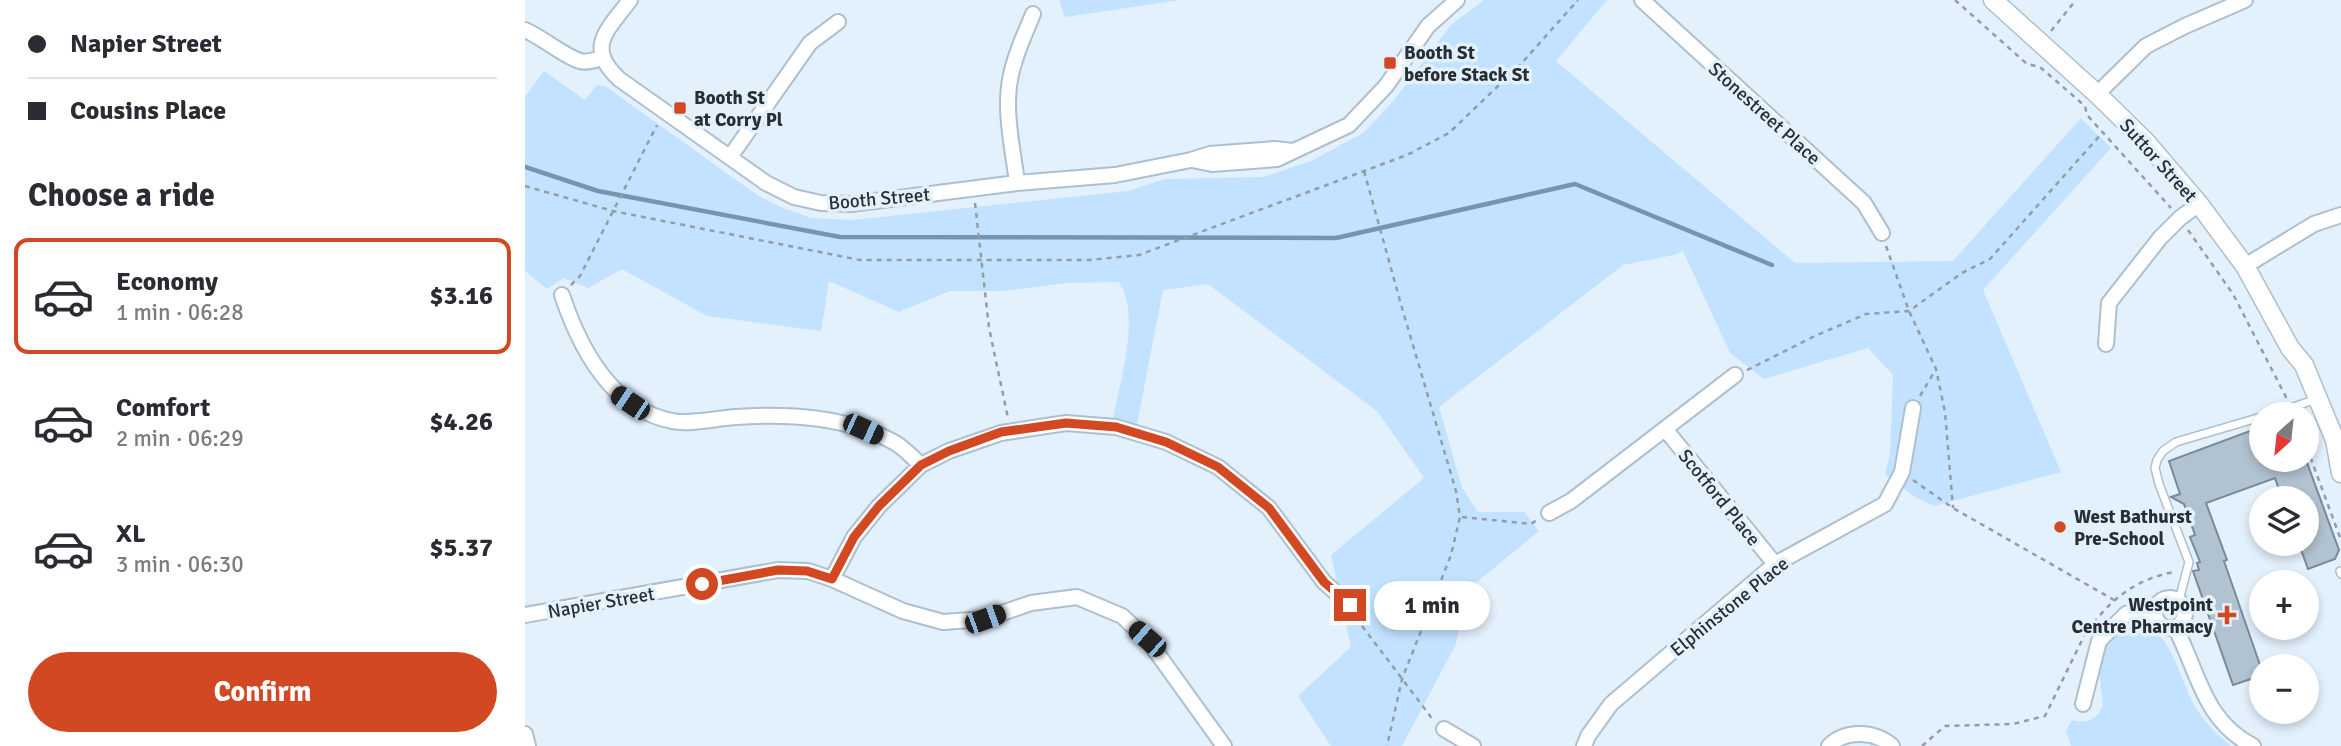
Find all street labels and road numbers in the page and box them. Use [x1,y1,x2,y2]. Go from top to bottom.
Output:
street label: Stonestreet Place [1703,57,1825,170]
street label: Suttor Street [2114,114,2202,208]
street label: Booth Street [827,183,931,215]
street label: Scotford Place [1673,444,1766,551]
street label: Elphinstone Place [1666,552,1794,662]
street label: Napier Street [546,582,657,624]

